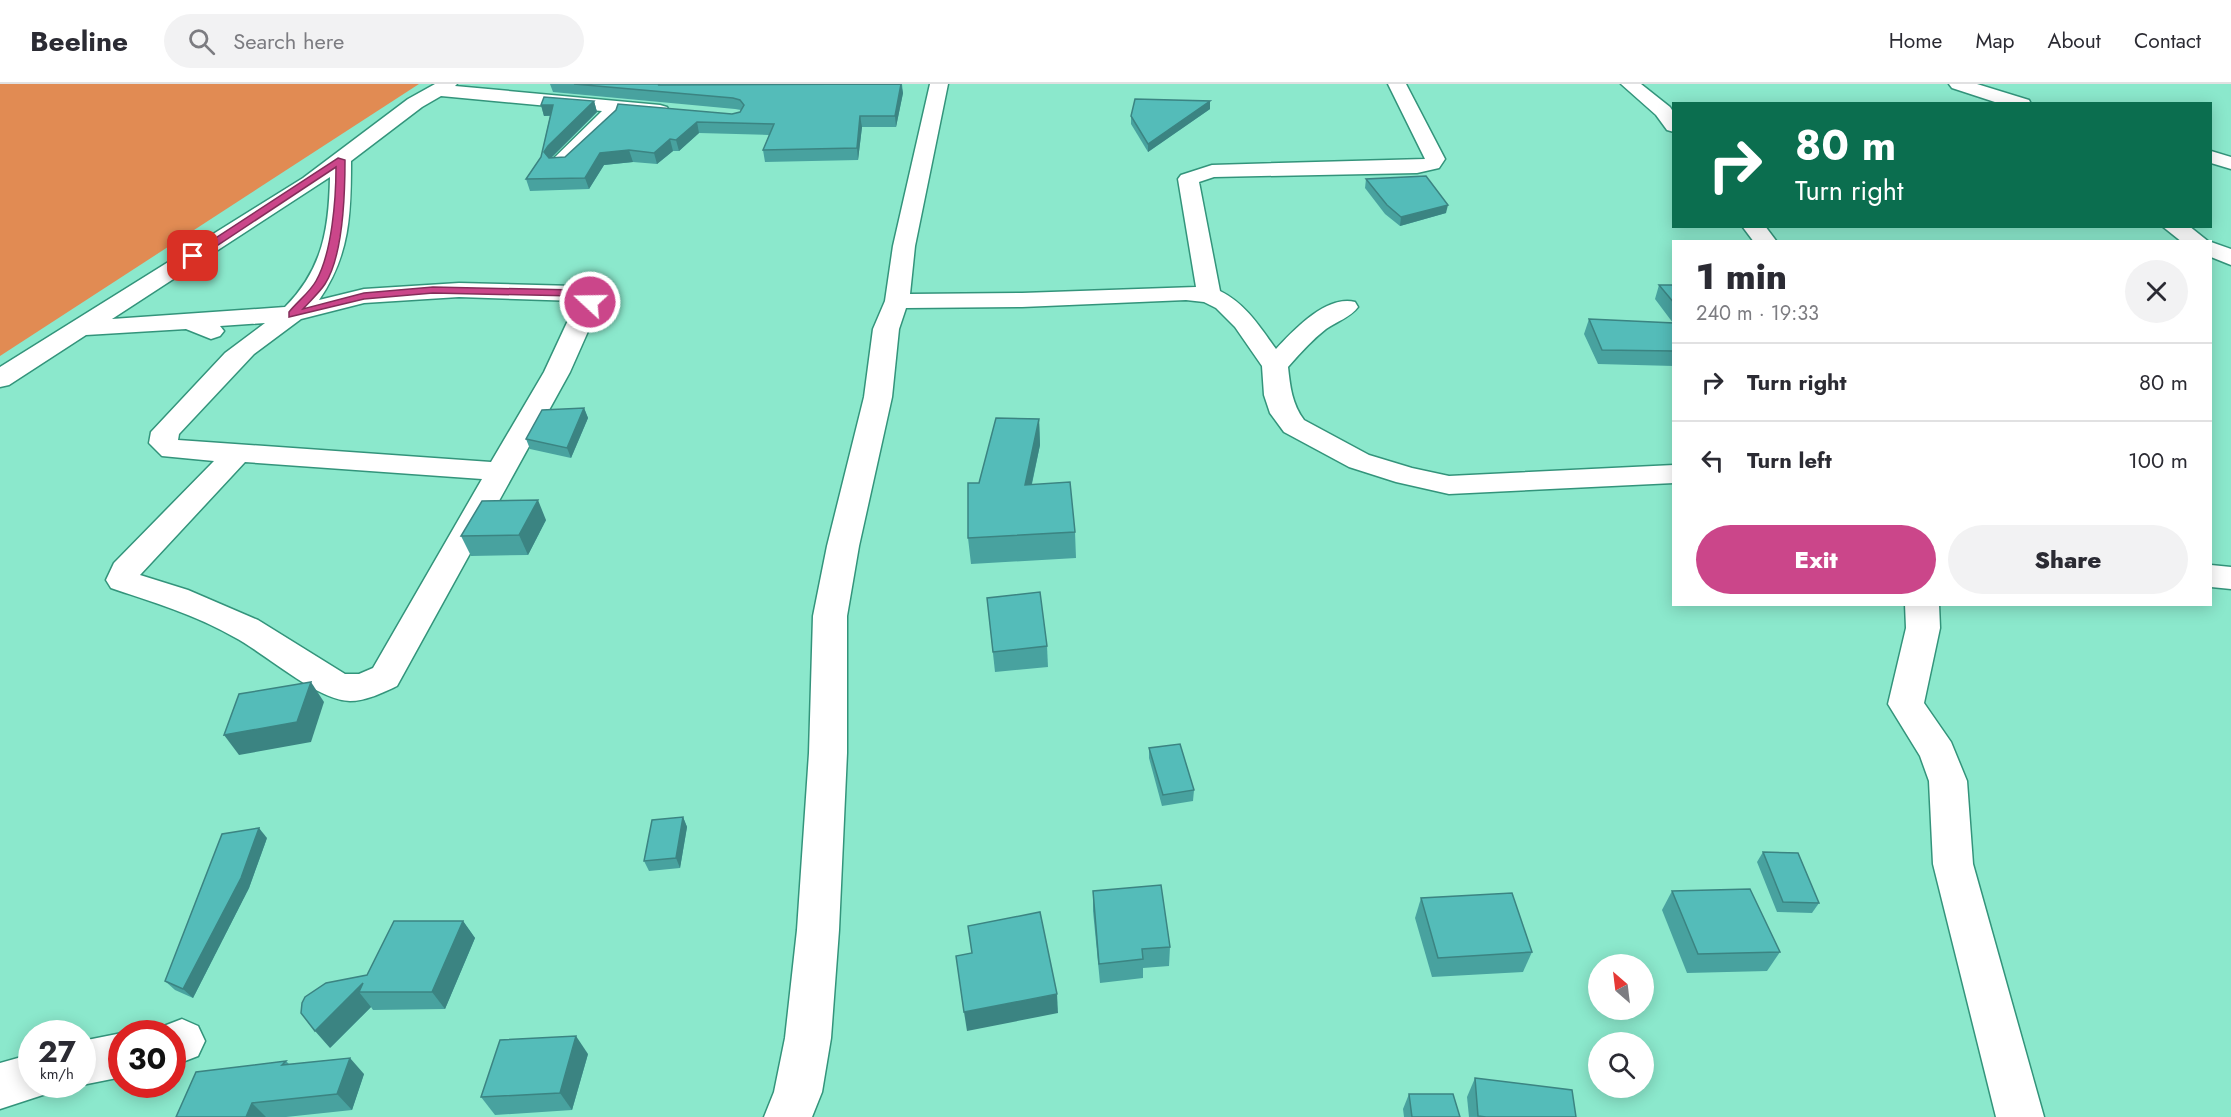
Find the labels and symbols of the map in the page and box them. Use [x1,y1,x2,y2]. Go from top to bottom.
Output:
pin [167,230,218,281]
position arrow [558,270,622,334]
north arrow [1588,954,1654,1020]
speed limit sign: 30 [108,1020,186,1098]

